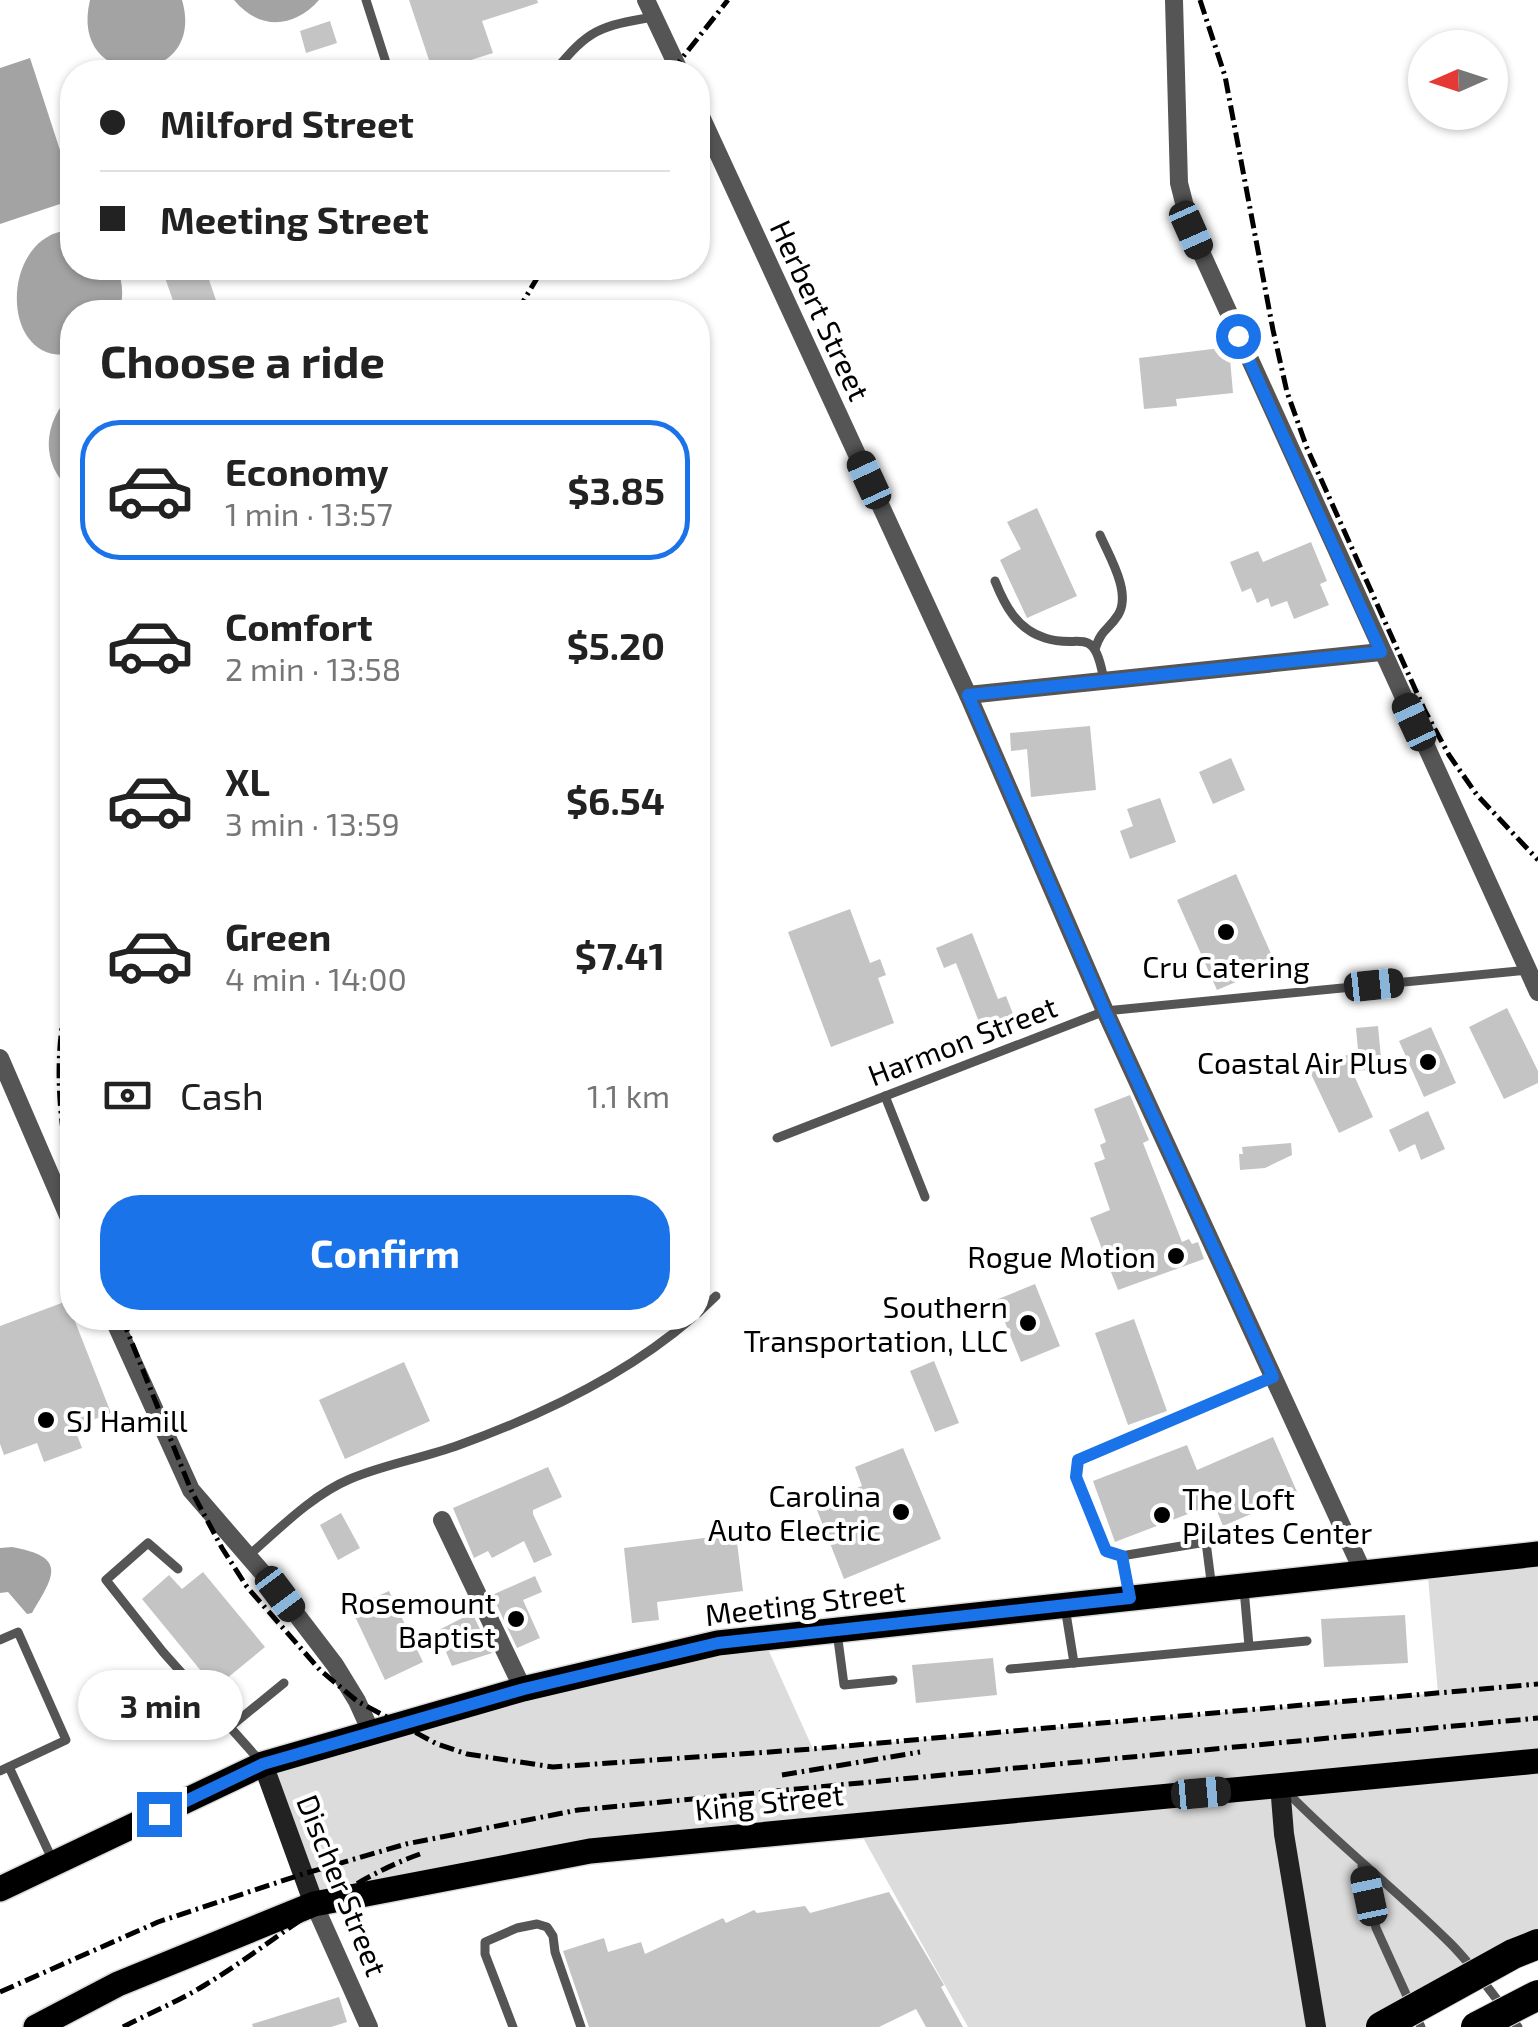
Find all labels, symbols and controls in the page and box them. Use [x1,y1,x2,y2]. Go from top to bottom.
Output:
north arrow [1408,30,1508,130]
map controls [1408,30,1508,130]
text: Milford Street [160,100,414,146]
text: Meeting Street [160,196,429,242]
car [1165,196,1217,264]
street label: Herbert Street [763,214,879,406]
route start [1216,314,1261,359]
text: Choose a ride [100,333,385,387]
icon: car [105,445,195,535]
car [843,446,895,514]
text: Economy [225,448,389,494]
text: $3.85 [567,467,665,513]
text: 1 min · 13:57 [225,494,393,532]
icon: car [105,600,195,690]
text: Comfort [225,603,373,649]
text: $5.20 [567,622,665,668]
text: 2 min · 13:58 [225,649,401,687]
car [1388,688,1440,756]
icon: car [105,755,195,845]
text: XL [225,758,270,804]
text: $6.54 [566,777,665,823]
text: 3 min · 13:59 [225,804,400,842]
icon: car [105,910,195,1000]
text: Green [225,913,331,959]
marker: Cru Catering [1215,921,1237,943]
text: $7.41 [575,932,665,978]
place label: Cru Catering [1142,948,1310,984]
text: 4 min · 14:00 [225,959,407,997]
car [1343,967,1405,1003]
street label: Harmon Street [862,987,1062,1093]
place label: Coastal Air Plus [1197,1044,1408,1080]
marker: Coastal Air Plus [1417,1051,1439,1073]
icon: cash [100,1068,155,1123]
text: Cash [180,1072,264,1118]
text: 1.1 km [587,1076,670,1114]
button: Confirm [100,1195,670,1310]
place label: Rogue Motion [967,1238,1156,1274]
marker: Rogue Motion [1165,1245,1187,1267]
place label: Southern Transportation, LLC [743,1288,1008,1358]
marker: Southern Transportation, LLC [1017,1312,1039,1334]
place label: SJ Hamill [66,1402,188,1438]
marker: SJ Hamill [35,1409,57,1431]
place label: Carolina Auto Electric [708,1477,881,1547]
place label: The Loft Pilates Center [1182,1480,1372,1550]
marker: Carolina Auto Electric [890,1501,912,1523]
marker: The Loft Pilates Center [1151,1504,1173,1526]
car [250,1561,310,1627]
street label: Meeting Street [703,1572,907,1632]
place label: Rosemount Baptist [340,1584,496,1654]
marker: Rosemount Baptist [505,1608,527,1630]
callout: 3 min [76,1669,242,1739]
text: 3 min [120,1686,201,1724]
street label: King Street [693,1775,845,1827]
car [1170,1775,1232,1811]
street label: Discher Street [290,1789,396,1981]
route end [137,1792,182,1837]
car [1348,1864,1390,1928]

